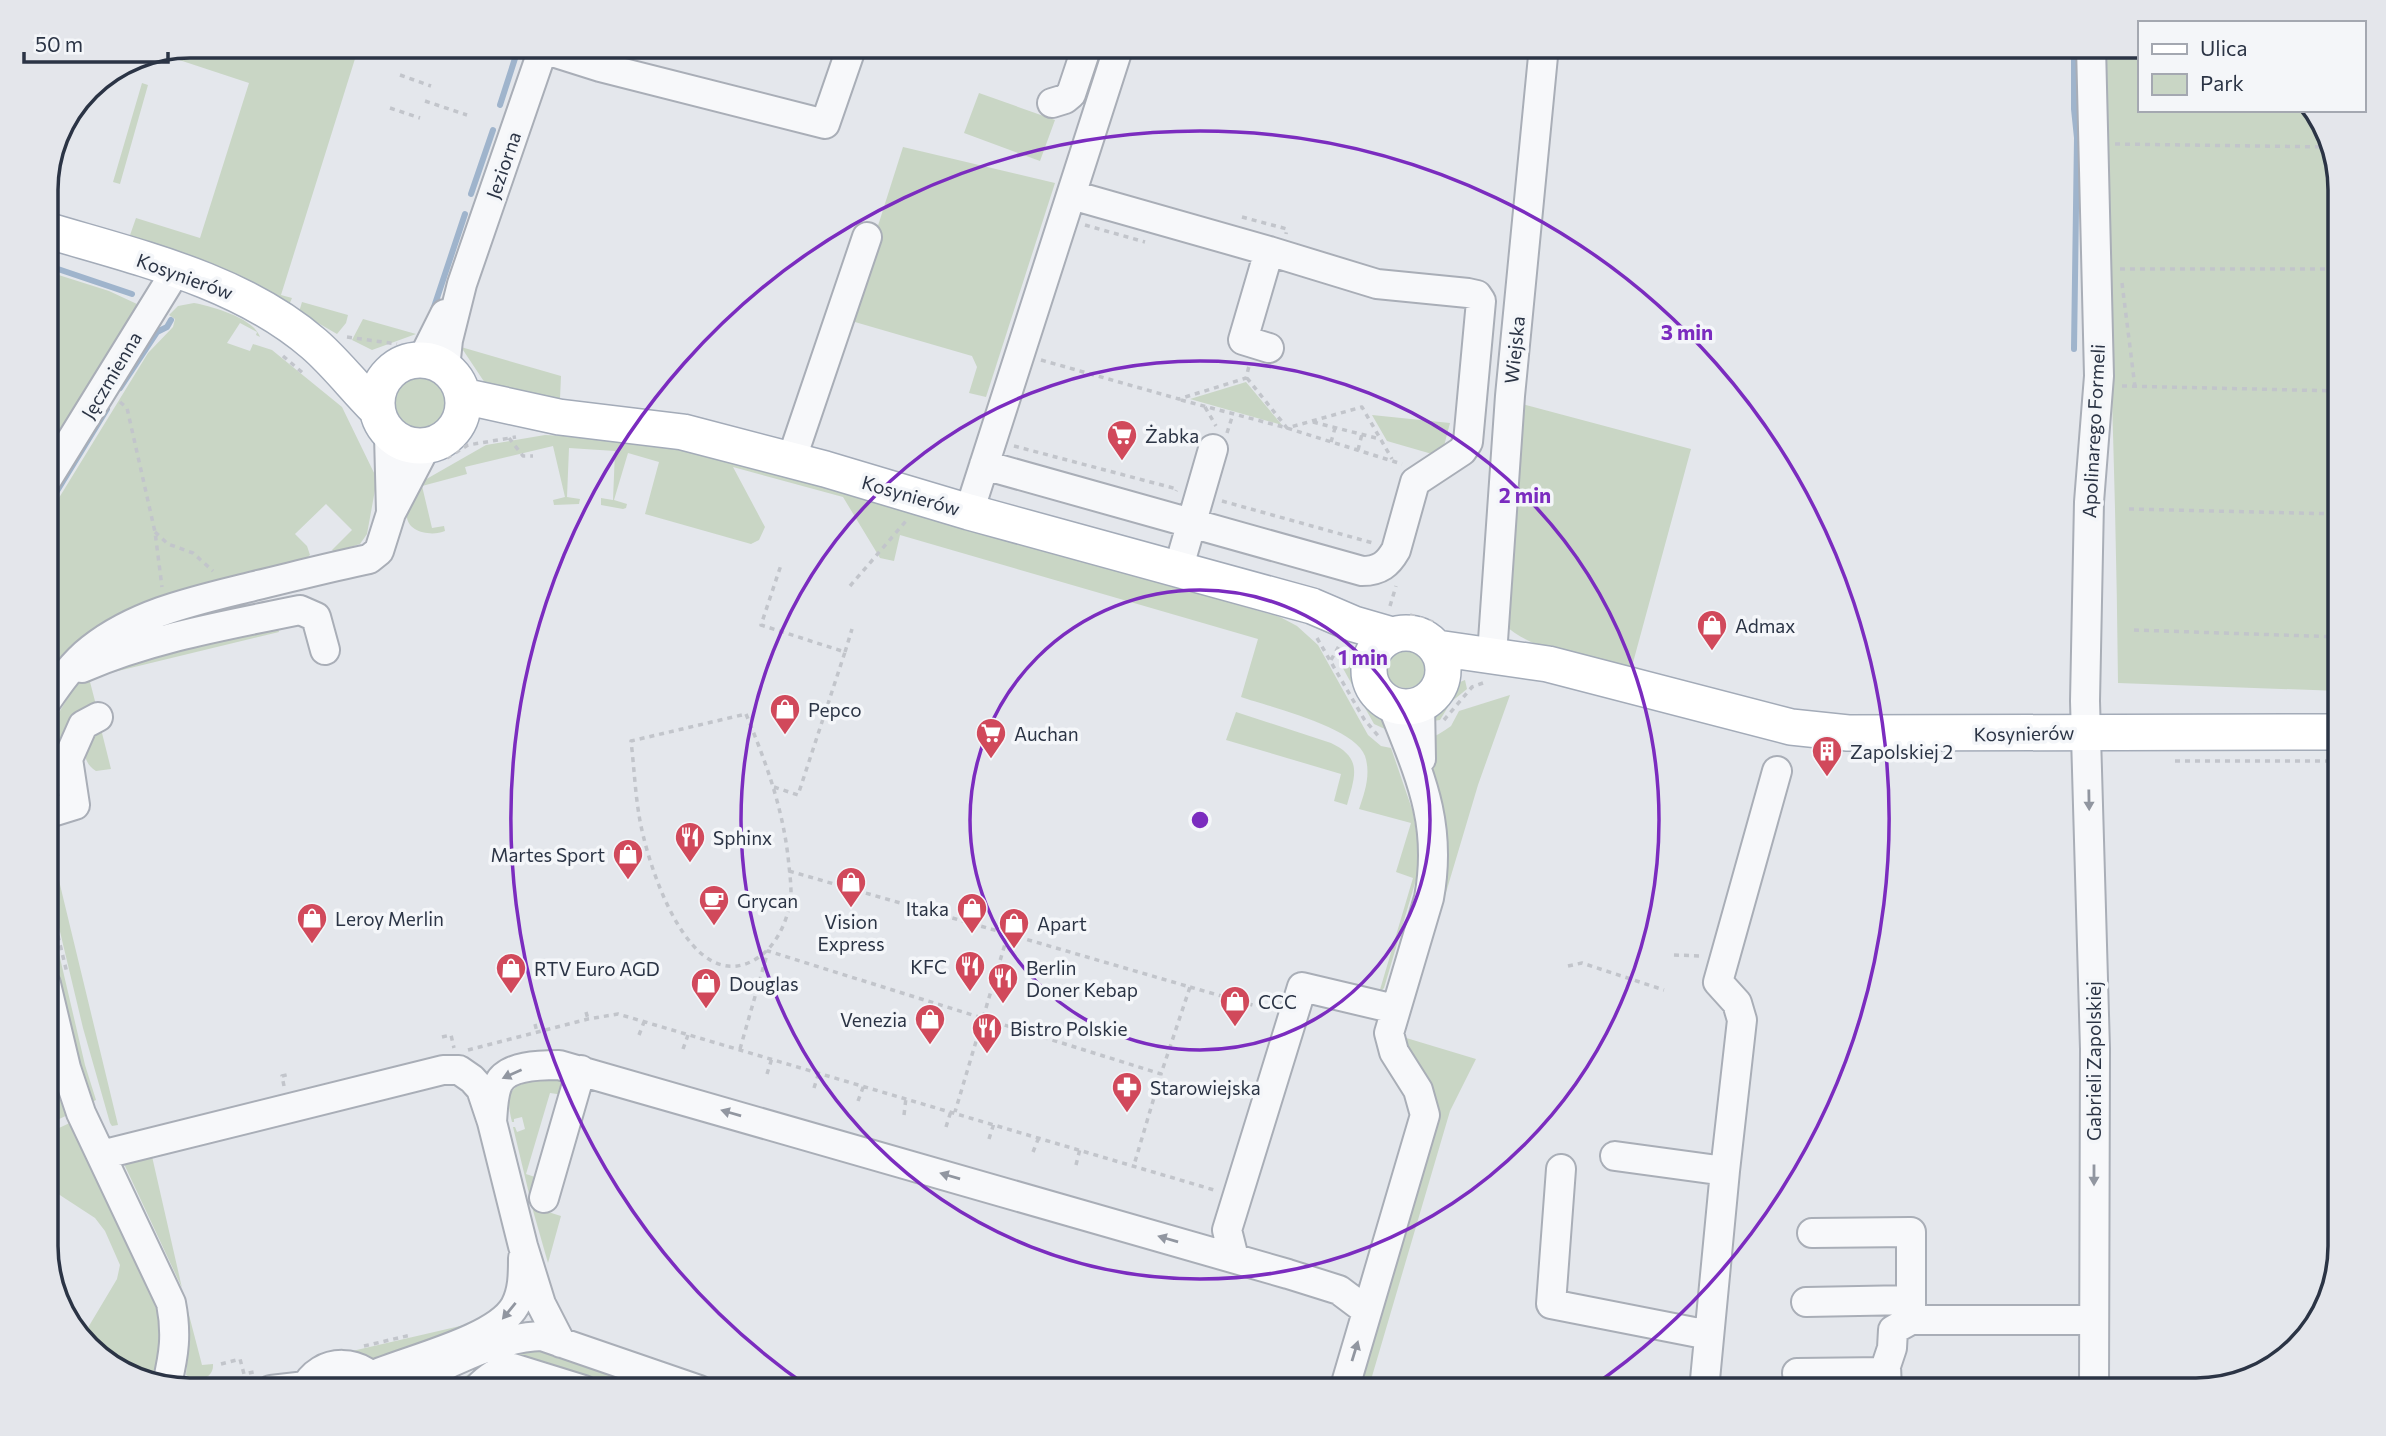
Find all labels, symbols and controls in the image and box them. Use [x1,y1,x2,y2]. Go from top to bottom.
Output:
scale bar [24,21,168,65]
legend [2138,21,2365,112]
text: 50 m [35,31,83,56]
text: Ulica [2200,35,2247,60]
text: Park [2200,70,2244,95]
street label: Jeziorna [481,128,525,202]
street label: Kosynierów [134,248,236,304]
street label: Wiejska [1499,315,1529,385]
text: 3 min [1661,319,1713,344]
street label: Jęczmienna [76,327,146,423]
street label: Apolinarego Formeli [2077,343,2109,519]
supermarket icon: Żabka [1105,418,1139,462]
place label: Żabka [1145,424,1199,447]
street label: Kosynierów [859,470,963,520]
text: 2 min [1499,482,1551,507]
shop icon: Admax [1695,608,1729,652]
place label: Admax [1735,614,1795,637]
text: 1 min [1338,644,1388,669]
shop icon: Pepco [768,692,802,736]
place label: Pepco [808,698,862,721]
supermarket icon: Auchan [974,716,1008,760]
street label: Kosynierów [1973,721,2075,745]
place label: Auchan [1014,722,1079,745]
building icon: Zapolskiej 2 [1810,734,1844,778]
place label: Zapolskiej 2 [1850,740,1953,763]
one-way arrow [2083,789,2094,811]
centre of rings [1188,808,1212,832]
restaurant icon: Sphinx [673,820,707,864]
place label: Sphinx [713,826,772,849]
shop icon: Martes Sport [611,837,645,881]
place label: Martes Sport [490,843,605,866]
shop icon: Vision Express [834,865,868,909]
cafe icon: Grycan [697,883,731,927]
place label: Grycan [737,889,798,912]
shop icon: Itaka [955,891,989,935]
place label: Itaka [906,897,949,920]
shop icon: Leroy Merlin [295,901,329,945]
shop icon: Apart [997,906,1031,950]
place label: Leroy Merlin [335,907,444,930]
place label: Vision Express [817,910,885,955]
place label: Apart [1037,912,1087,935]
restaurant icon: KFC [953,949,987,993]
shop icon: RTV Euro AGD [494,951,528,995]
place label: KFC [910,955,947,978]
place label: Berlin Doner Kebap [1026,956,1138,1001]
place label: RTV Euro AGD [534,957,660,980]
restaurant icon: Berlin Doner Kebap [986,961,1020,1005]
shop icon: Douglas [689,966,723,1010]
place label: Douglas [729,972,799,995]
street label: Gabrieli Zapolskiej [2082,981,2105,1141]
shop icon: CCC [1218,984,1252,1028]
place label: CCC [1258,990,1297,1013]
shop icon: Venezia [913,1002,947,1046]
place label: Venezia [840,1008,907,1031]
restaurant icon: Bistro Polskie [970,1011,1004,1055]
place label: Bistro Polskie [1010,1017,1127,1040]
one-way arrow [502,1068,522,1080]
pharmacy icon: Starowiejska [1110,1070,1144,1114]
place label: Starowiejska [1150,1076,1261,1099]
one-way arrow [720,1108,741,1118]
one-way arrow [2088,1164,2100,1186]
one-way arrow [939,1170,961,1181]
one-way arrow [1157,1233,1179,1244]
one-way arrow [501,1301,516,1319]
one-way arrow [1351,1340,1361,1361]

